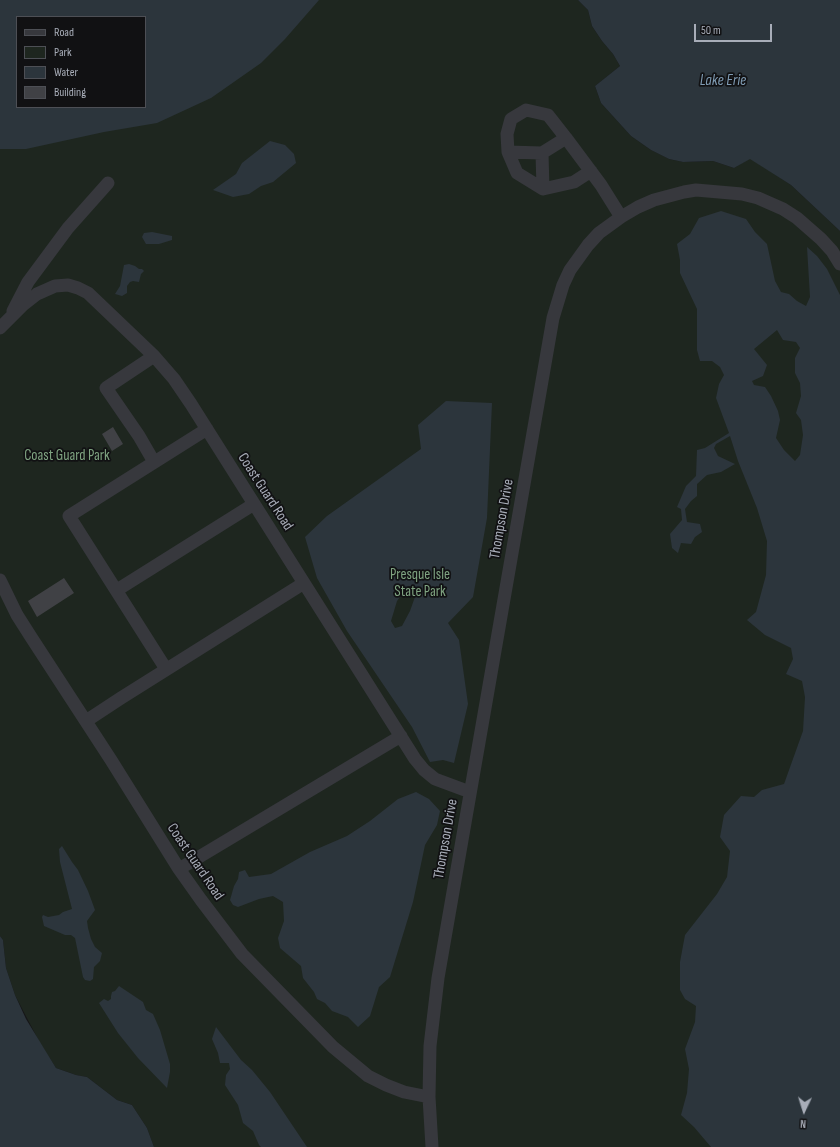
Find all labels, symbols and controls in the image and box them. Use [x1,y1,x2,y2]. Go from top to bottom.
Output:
legend [16,16,146,108]
scale bar [696,16,774,42]
text: 50 m [701,23,721,38]
text: Road [54,25,74,40]
text: Park [54,45,72,60]
text: Water [54,65,78,80]
water label: Lake Erie [700,71,746,91]
text: Building [54,85,86,100]
park label: Coast Guard Park [24,447,110,465]
street label: Coast Guard Road [233,450,297,534]
street label: Thompson Drive [486,478,518,560]
park label: Presque Isle State Park [390,566,450,601]
street label: Thompson Drive [430,798,462,880]
street label: Coast Guard Road [163,820,227,904]
north arrow [784,1091,824,1131]
text: N [800,1117,807,1130]

